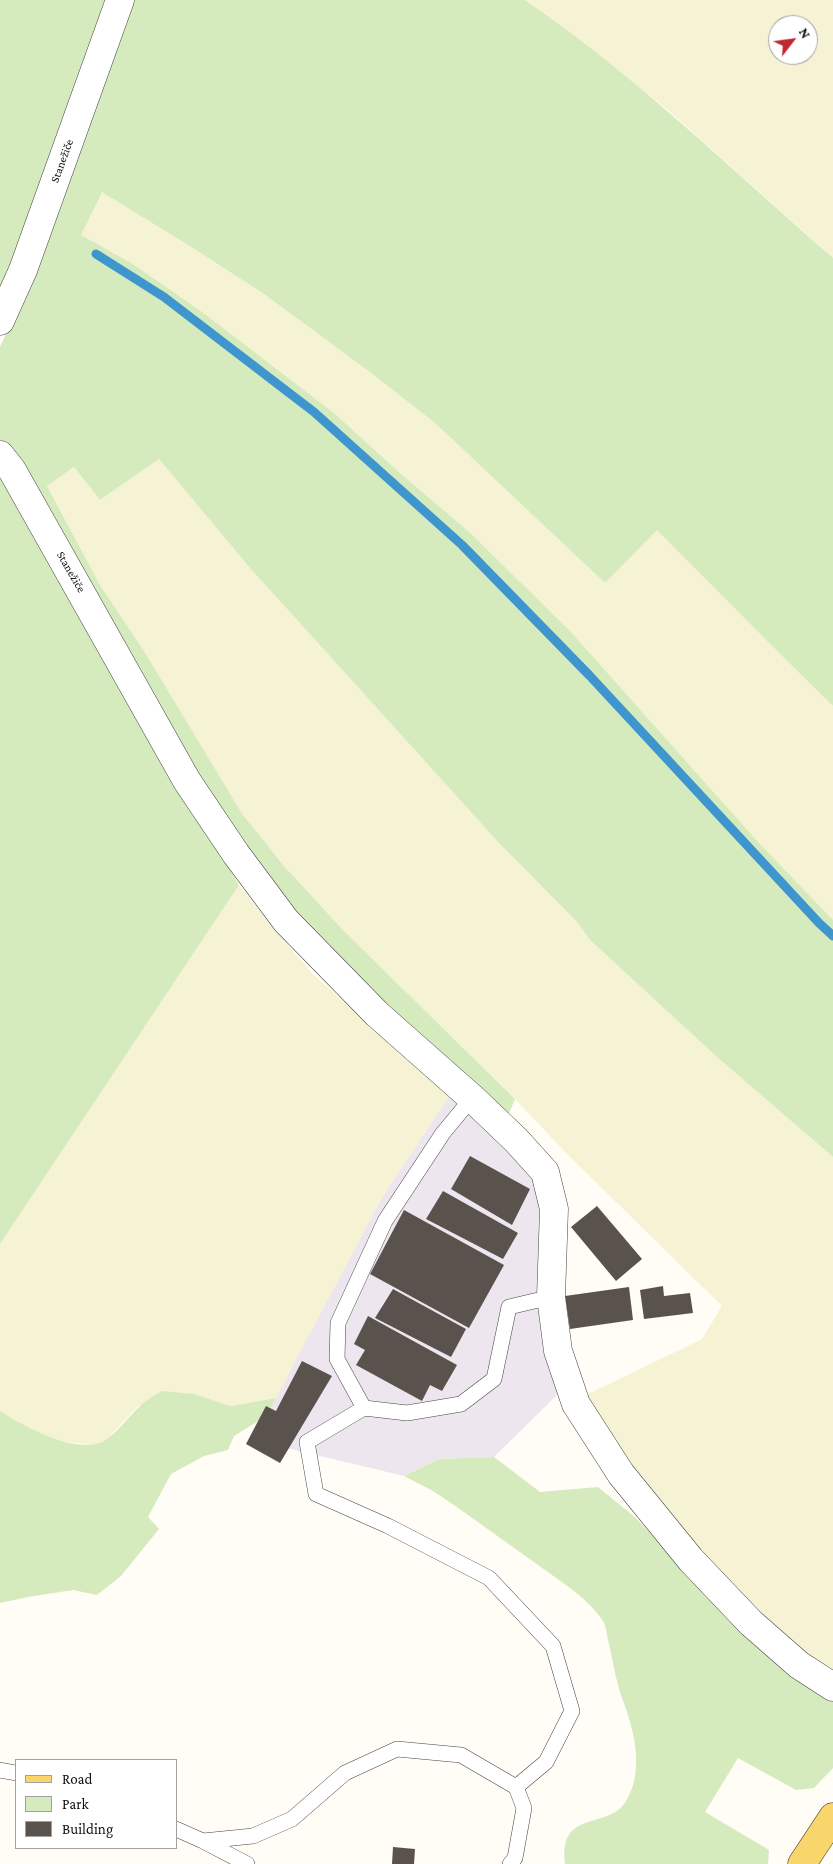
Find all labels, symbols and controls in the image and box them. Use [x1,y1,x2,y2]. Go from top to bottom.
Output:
north arrow [768,15,818,65]
text: N [796,25,814,41]
street label: Stanežiče [48,137,76,185]
street label: Stanežiče [53,549,89,595]
legend [15,1759,178,1849]
text: Road [62,1771,92,1787]
text: Park [62,1796,89,1812]
text: Building [62,1821,113,1837]

